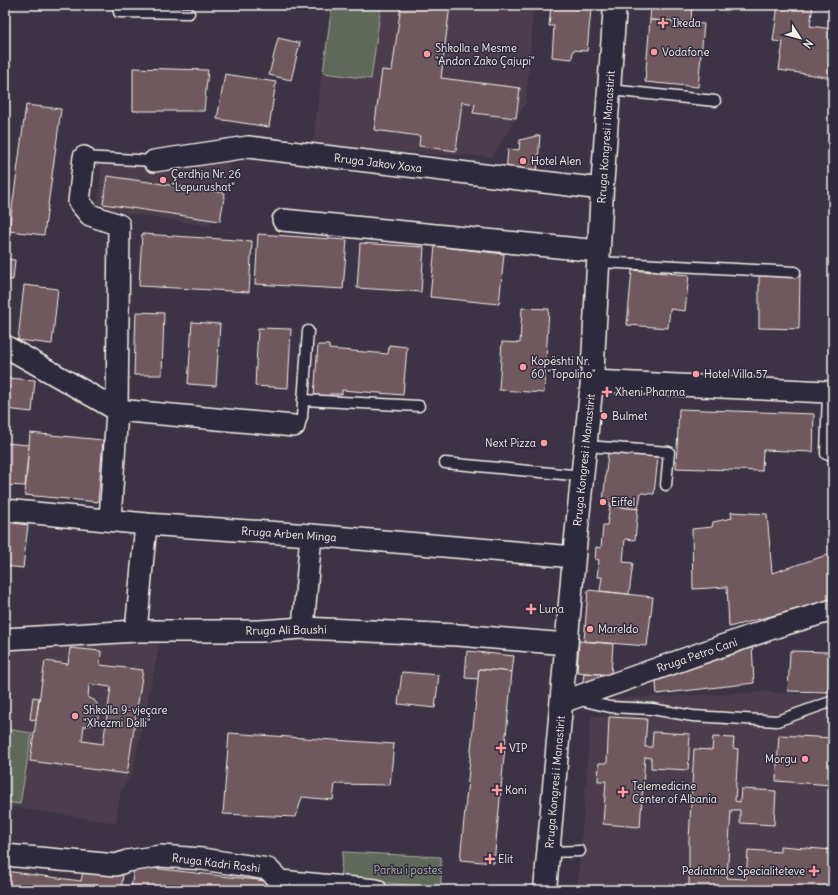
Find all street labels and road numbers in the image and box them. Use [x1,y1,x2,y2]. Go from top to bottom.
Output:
street label: Rruga Kongresi i Manastirit [594,70,618,204]
street label: Rruga Jakov Xoxa [333,151,423,175]
street label: Rruga Kongresi i Manastirit [570,393,598,527]
street label: Rruga Arben Minga [241,524,337,544]
street label: Rruga Ali Baushi [245,622,327,638]
street label: Rruga Petro Cani [655,635,739,675]
street label: Rruga Kongresi i Manastirit [542,715,568,849]
street label: Rruga Kadri Roshi [171,851,261,875]

